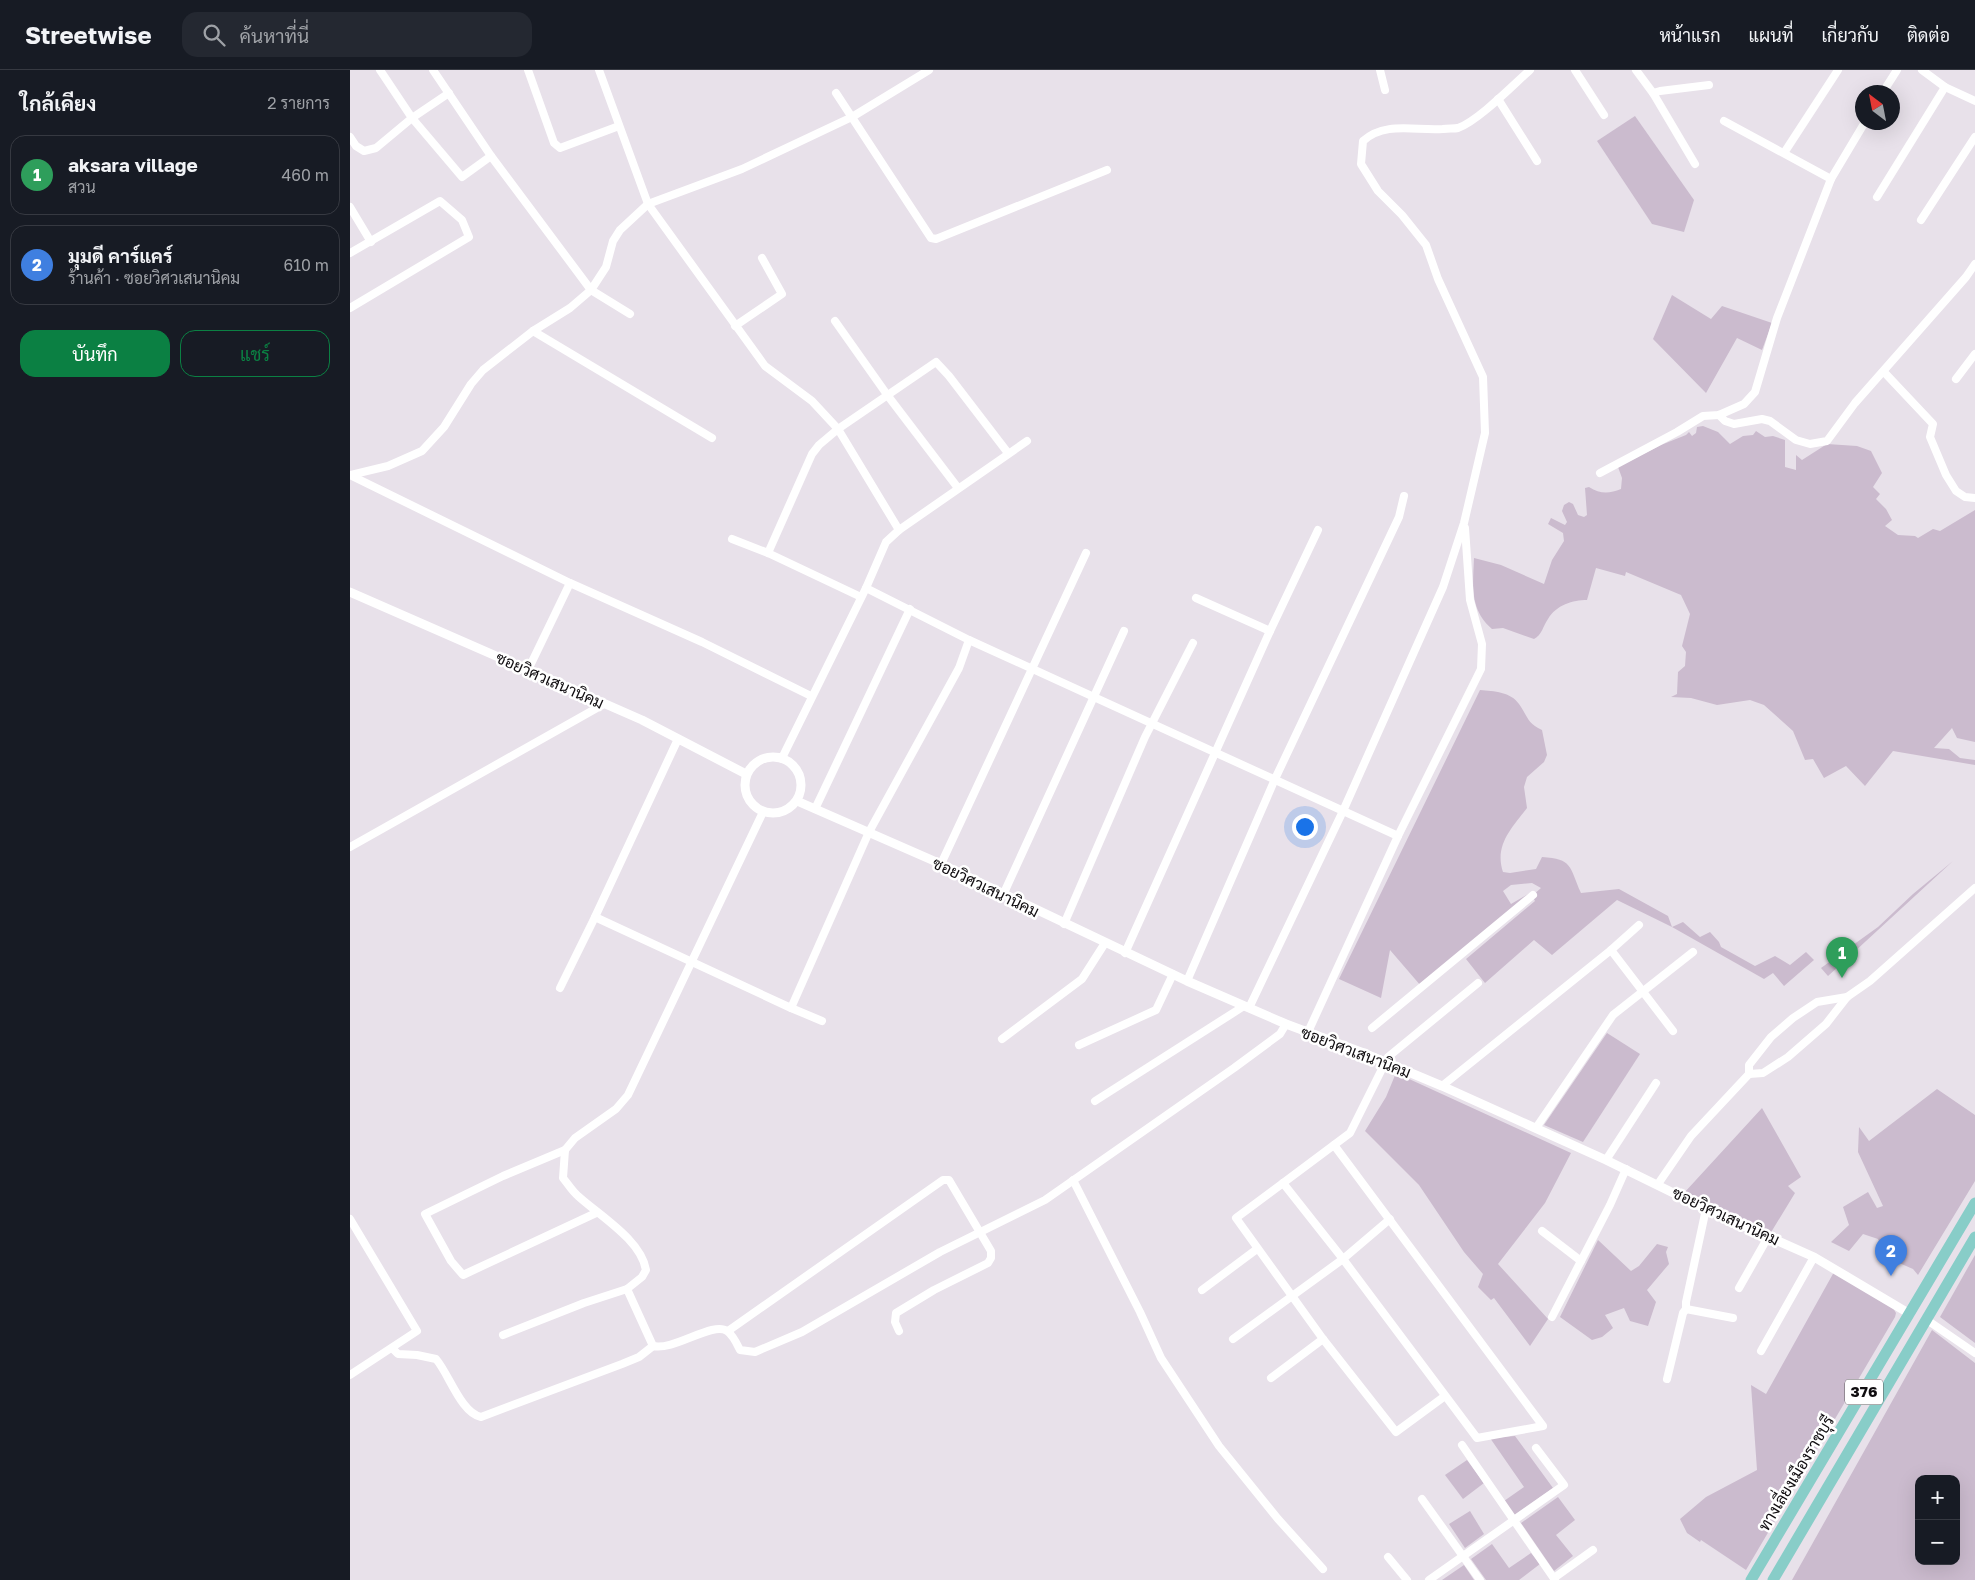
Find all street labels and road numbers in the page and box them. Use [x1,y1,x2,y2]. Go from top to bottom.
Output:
street label: ซอยวิศวเสนานิคม [493,647,607,713]
street label: ซอยวิศวเสนานิคม [929,853,1043,921]
street label: ซอยวิศวเสนานิคม [1298,1022,1414,1082]
street label: ซอยวิศวเสนานิคม [1669,1182,1783,1250]
road number: 376 [1845,1380,1883,1404]
street label: ทางเลี่ยงเมืองราชบุรี [1750,1409,1840,1535]

